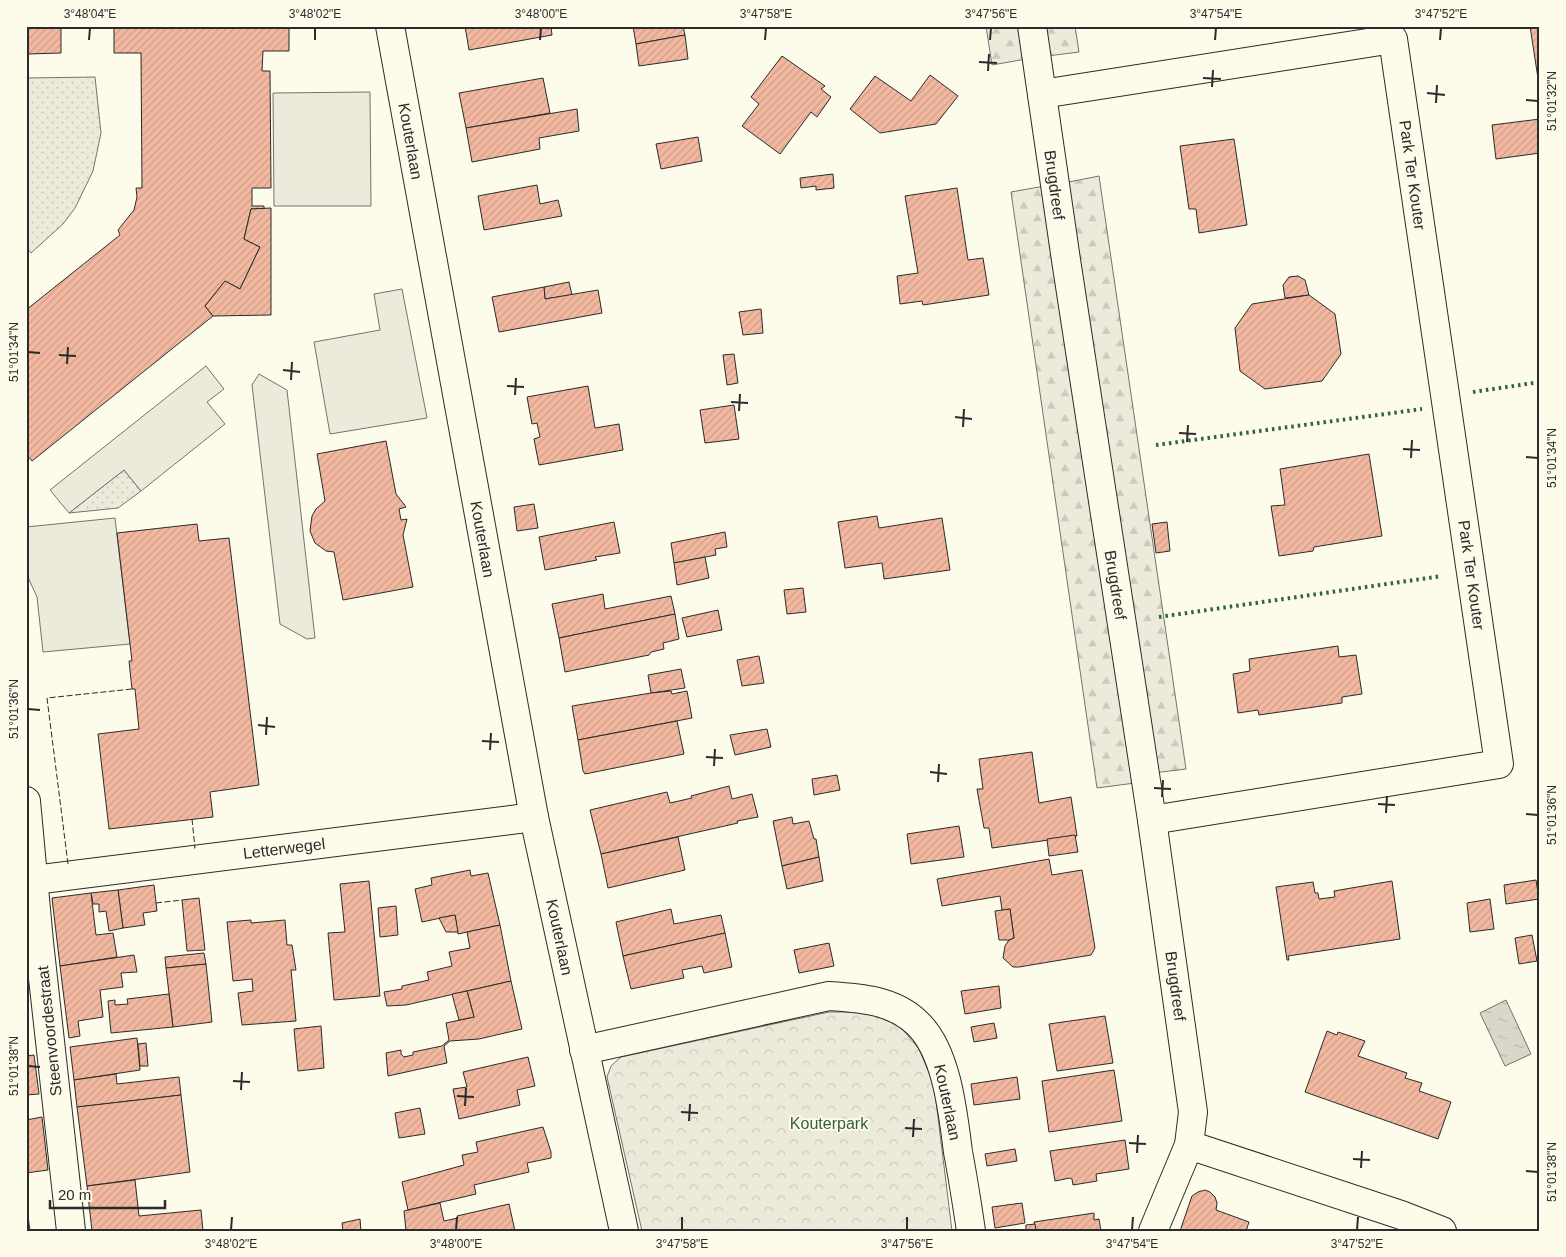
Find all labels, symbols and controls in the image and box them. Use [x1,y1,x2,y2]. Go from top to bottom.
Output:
text: 3°48'04"E [64,7,116,21]
text: 3°48'02"E [289,7,341,21]
text: 3°48'00"E [515,7,567,21]
text: 3°47'58"E [740,7,792,21]
text: 3°47'56"E [965,7,1017,21]
text: 3°47'54"E [1190,7,1242,21]
text: 3°47'52"E [1415,7,1467,21]
text: 51°01'32"N [1545,71,1559,131]
street label: Kouterlaan [395,102,426,181]
street label: Park Ter Kouter [1396,119,1429,232]
street label: Brugdreef [1041,149,1068,222]
text: 51°01'34"N [7,322,21,382]
text: 51°01'34"N [1545,428,1559,488]
street label: Kouterlaan [467,500,498,579]
street label: Park Ter Kouter [1455,519,1488,632]
street label: Brugdreef [1102,549,1129,622]
text: 51°01'36"N [7,679,21,739]
text: 51°01'36"N [1545,785,1559,845]
street label: Letterwegel [242,835,326,862]
street label: Kouterlaan [543,897,576,977]
street label: Brugdreef [1162,950,1189,1023]
street label: Steenvoordestraat [34,964,65,1097]
text: 51°01'38"N [7,1036,21,1096]
street label: Kouterlaan [931,1062,964,1142]
park label: Kouterpark [790,1115,869,1132]
text: 51°01'38"N [1545,1142,1559,1202]
scale bar [50,1177,165,1209]
text: 20 m [58,1186,91,1203]
text: 3°48'02"E [205,1237,257,1251]
text: 3°48'00"E [430,1237,482,1251]
text: 3°47'58"E [656,1237,708,1251]
text: 3°47'56"E [881,1237,933,1251]
text: 3°47'54"E [1106,1237,1158,1251]
text: 3°47'52"E [1331,1237,1383,1251]

